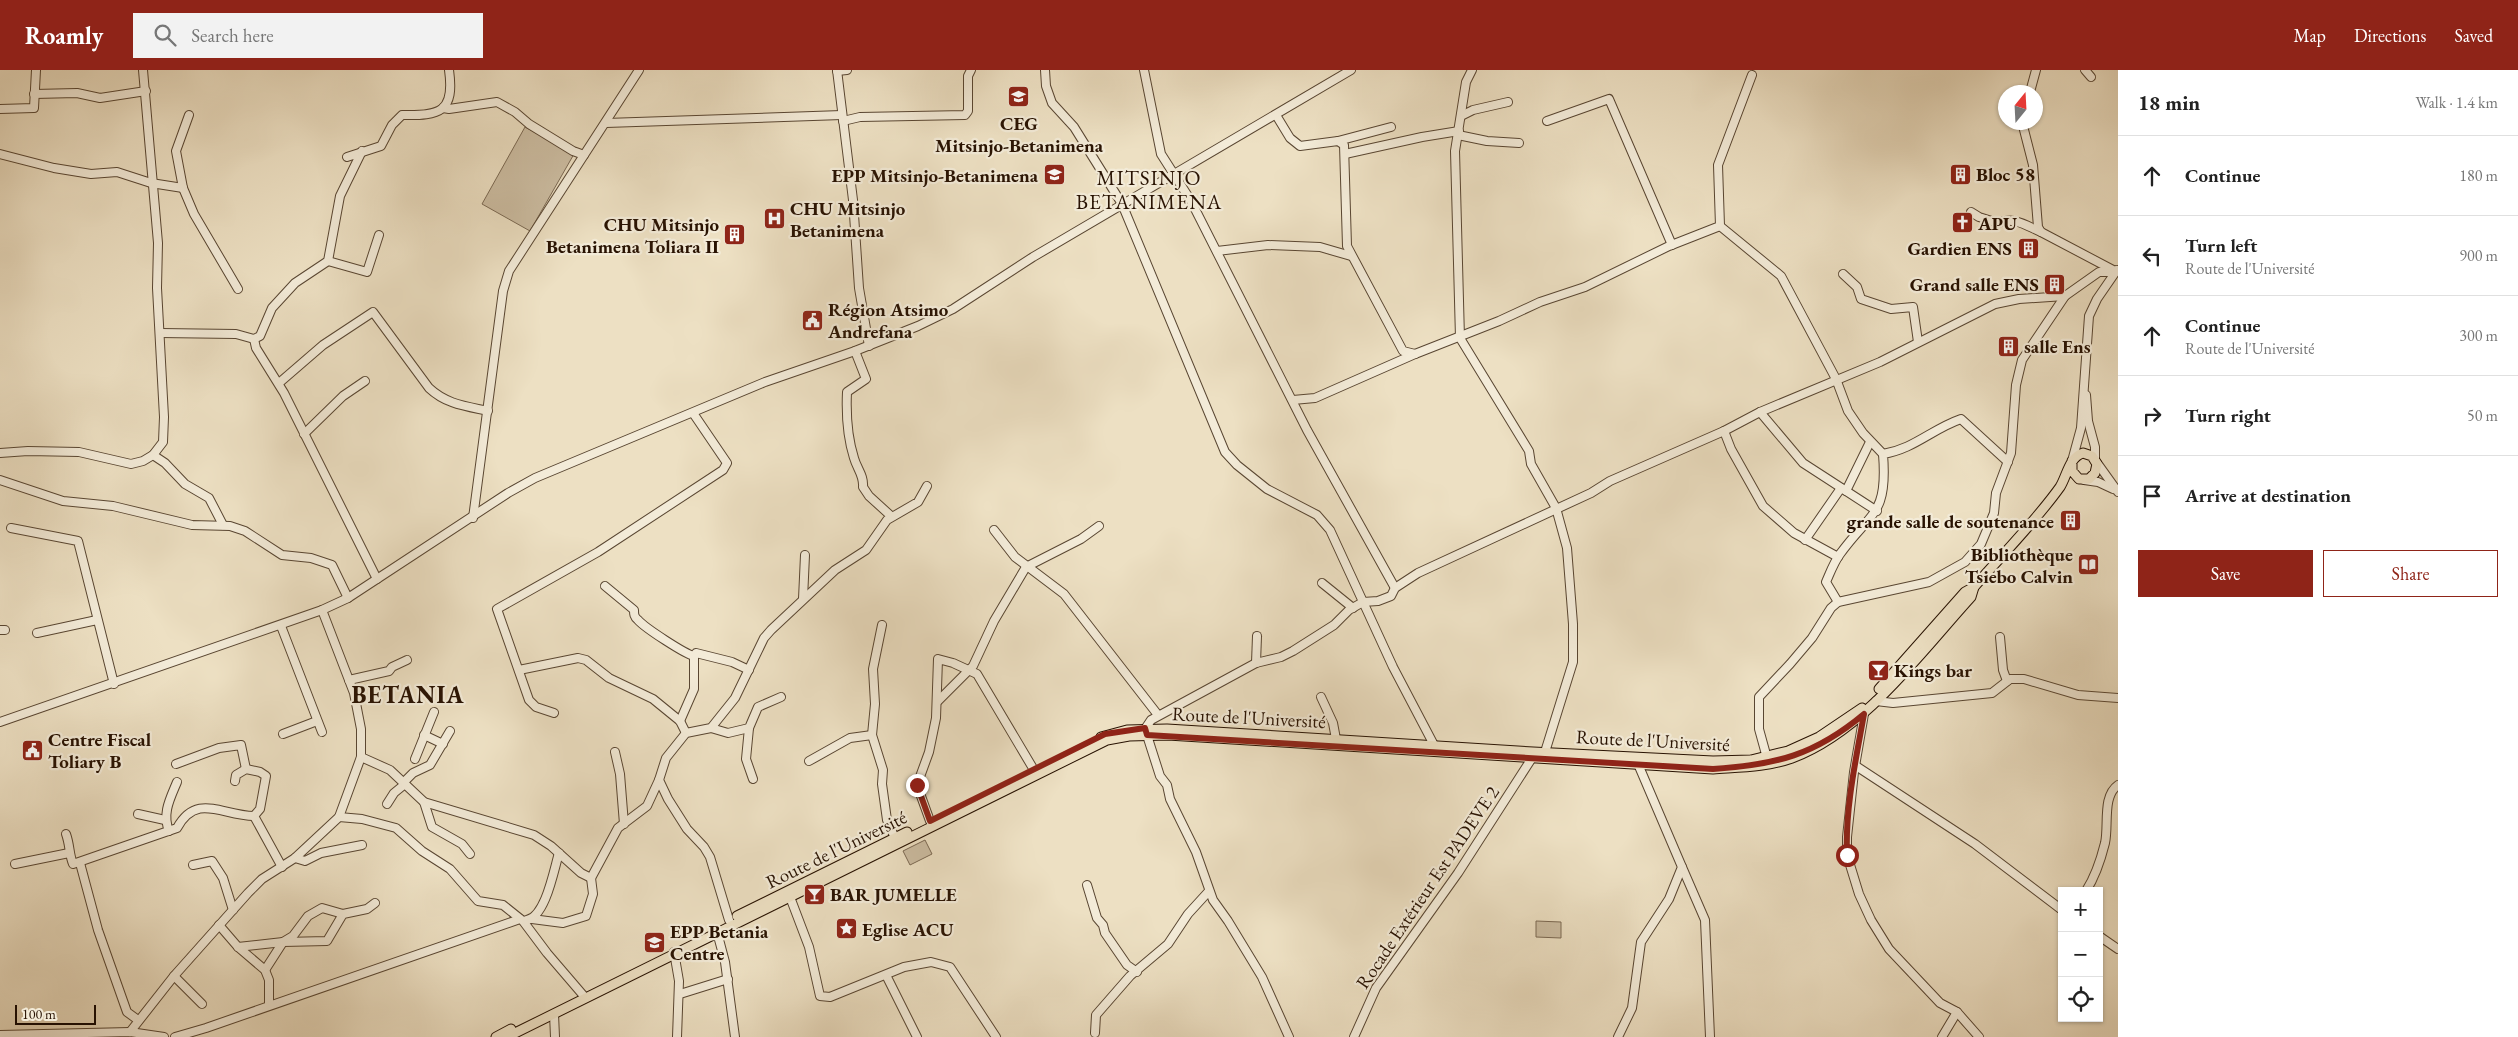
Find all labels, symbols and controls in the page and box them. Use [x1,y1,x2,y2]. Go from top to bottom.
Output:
search box [133,13,483,58]
text: Roamly [25,20,103,51]
icon: search [151,21,179,49]
text: Search here [191,23,274,48]
text: Map [2294,24,2326,47]
text: Directions [2354,24,2426,47]
text: Saved [2454,24,2493,47]
school or university icon: CEG Mitsinjo-Betanimena [1007,85,1031,109]
north arrow [1998,85,2043,130]
text: 18 min [2138,89,2200,116]
text: Walk · 1.4 km [2415,92,2498,113]
place label: CEG Mitsinjo-Betanimena [935,111,1104,158]
building icon: Bloc 58 [1948,162,1972,186]
place label: Bloc 58 [1976,162,2035,187]
icon: ahead [2138,162,2166,190]
place label: EPP Mitsinjo-Betanimena [832,163,1039,188]
school or university icon: EPP Mitsinjo-Betanimena [1042,163,1066,187]
text: Continue [2185,163,2260,188]
district label: MITSINJO BETANIMENA [1076,164,1222,215]
text: 180 m [2459,165,2498,186]
place label: CHU Mitsinjo Betanimena [790,196,906,243]
hospital icon: CHU Mitsinjo Betanimena [762,207,786,231]
church icon: APU [1950,211,1974,235]
place label: APU [1977,211,2017,236]
place label: CHU Mitsinjo Betanimena Toliara II [546,212,719,259]
building icon: CHU Mitsinjo Betanimena Toliara II [723,223,747,247]
text: Turn left [2185,233,2257,258]
place label: Gardien ENS [1907,236,2012,261]
building icon: Gardien ENS [2016,236,2040,260]
icon: left [2138,242,2166,270]
text: 900 m [2459,245,2498,266]
text: Route de l'Université [2185,258,2315,279]
place label: Grand salle ENS [1910,272,2039,297]
building icon: Grand salle ENS [2043,272,2067,296]
place label: Région Atsimo Andrefana [827,297,949,344]
public building icon: Région Atsimo Andrefana [800,308,824,332]
text: Continue [2185,313,2260,338]
icon: ahead [2138,322,2166,350]
text: 300 m [2459,325,2498,346]
building icon: salle Ens [1996,334,2020,358]
place label: salle Ens [2024,334,2091,359]
text: Route de l'Université [2185,338,2315,359]
icon: right [2138,402,2166,430]
text: Turn right [2185,403,2271,428]
text: 50 m [2467,405,2498,426]
icon: arrive [2138,482,2166,510]
text: Arrive at destination [2185,483,2351,508]
place label: grande salle de soutenance [1847,509,2054,534]
building icon: grande salle de soutenance [2058,509,2082,533]
place label: Bibliothèque Tsiebo Calvin [1965,542,2073,589]
button: Save [2138,550,2313,597]
button: Share [2323,550,2498,597]
library icon: Bibliothèque Tsiebo Calvin [2077,553,2101,577]
bar icon: Kings bar [1866,658,1890,682]
place label: Kings bar [1894,658,1972,683]
district label: BETANIA [352,679,464,710]
street label: Route de l'Université [1172,701,1326,734]
street label: Route de l'Université [1576,724,1730,757]
place label: Centre Fiscal Toliary B [48,727,152,774]
public building icon: Centre Fiscal Toliary B [20,738,44,762]
route end [906,774,929,797]
street label: Rocade Extérieur Est PADEVE 2 [1350,781,1505,994]
street label: Route de l'Université [762,805,911,894]
route start [1836,844,1859,867]
bar icon: BAR JUMELLE [802,882,826,906]
place label: BAR JUMELLE [830,882,957,907]
map controls [2058,887,2103,1022]
button: + [2058,887,2103,932]
place icon: Eglise ACU [834,917,858,941]
place label: Eglise ACU [862,917,954,942]
place label: EPP Betania Centre [670,919,769,966]
school or university icon: EPP Betania Centre [642,930,666,954]
button: − [2058,932,2103,977]
button: locate [2058,977,2103,1022]
scale bar [15,1002,96,1025]
text: 100 m [22,1005,56,1023]

